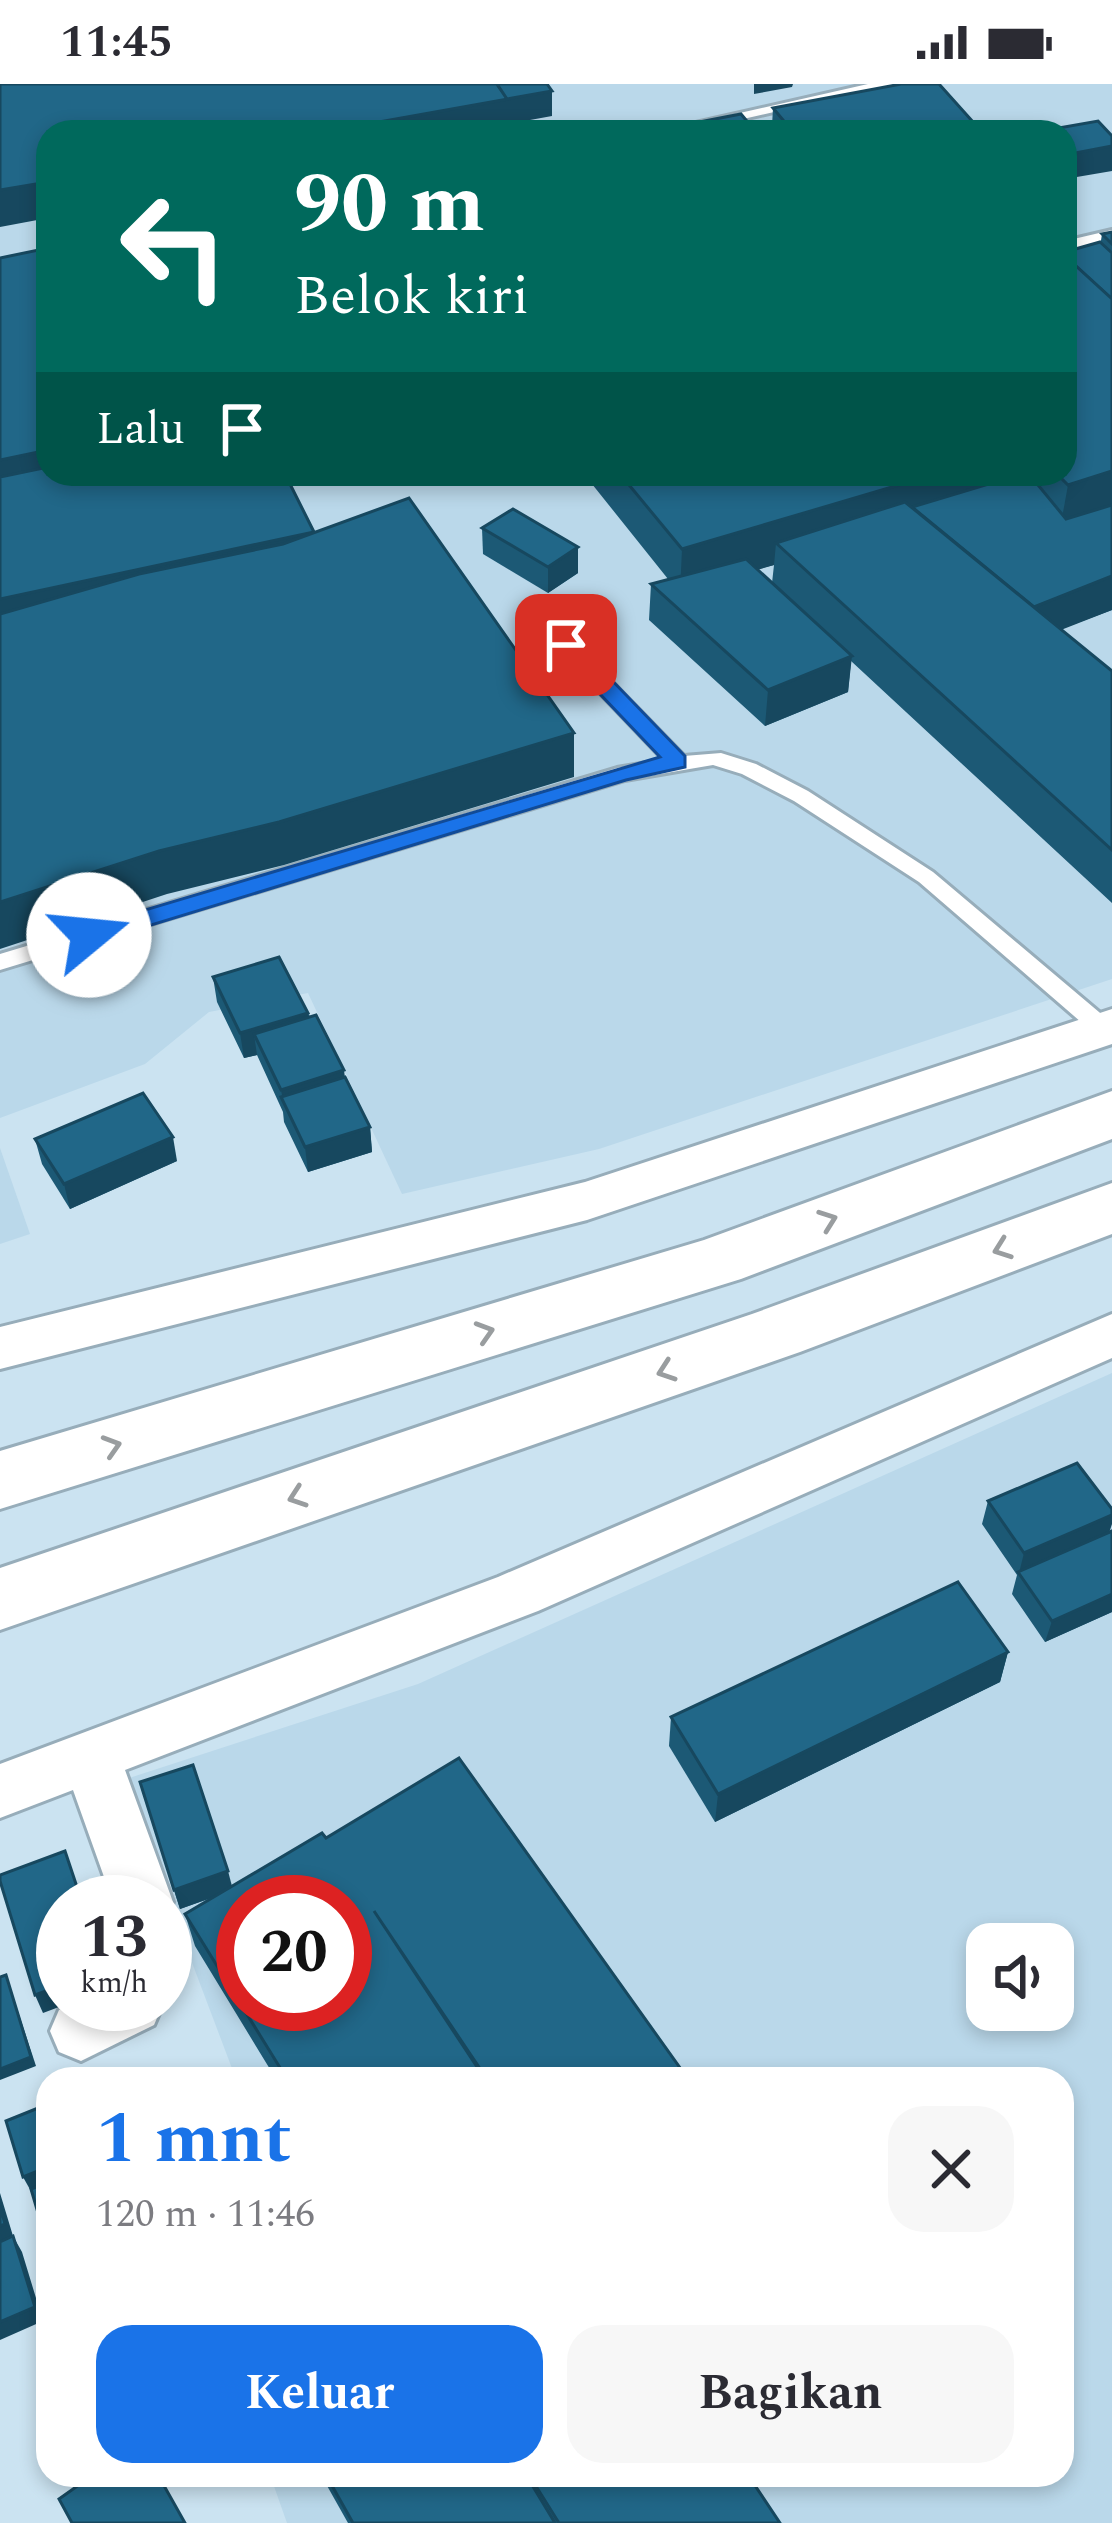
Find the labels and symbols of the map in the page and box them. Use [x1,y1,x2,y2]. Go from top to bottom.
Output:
pin [515,594,617,696]
position arrow [26,872,152,998]
one-way arrow [816,1210,837,1234]
one-way arrow [993,1235,1014,1259]
one-way arrow [474,1321,495,1346]
one-way arrow [657,1357,678,1381]
one-way arrow [101,1435,122,1460]
one-way arrow [288,1483,309,1507]
speed limit sign: 20 [216,1875,372,2031]

